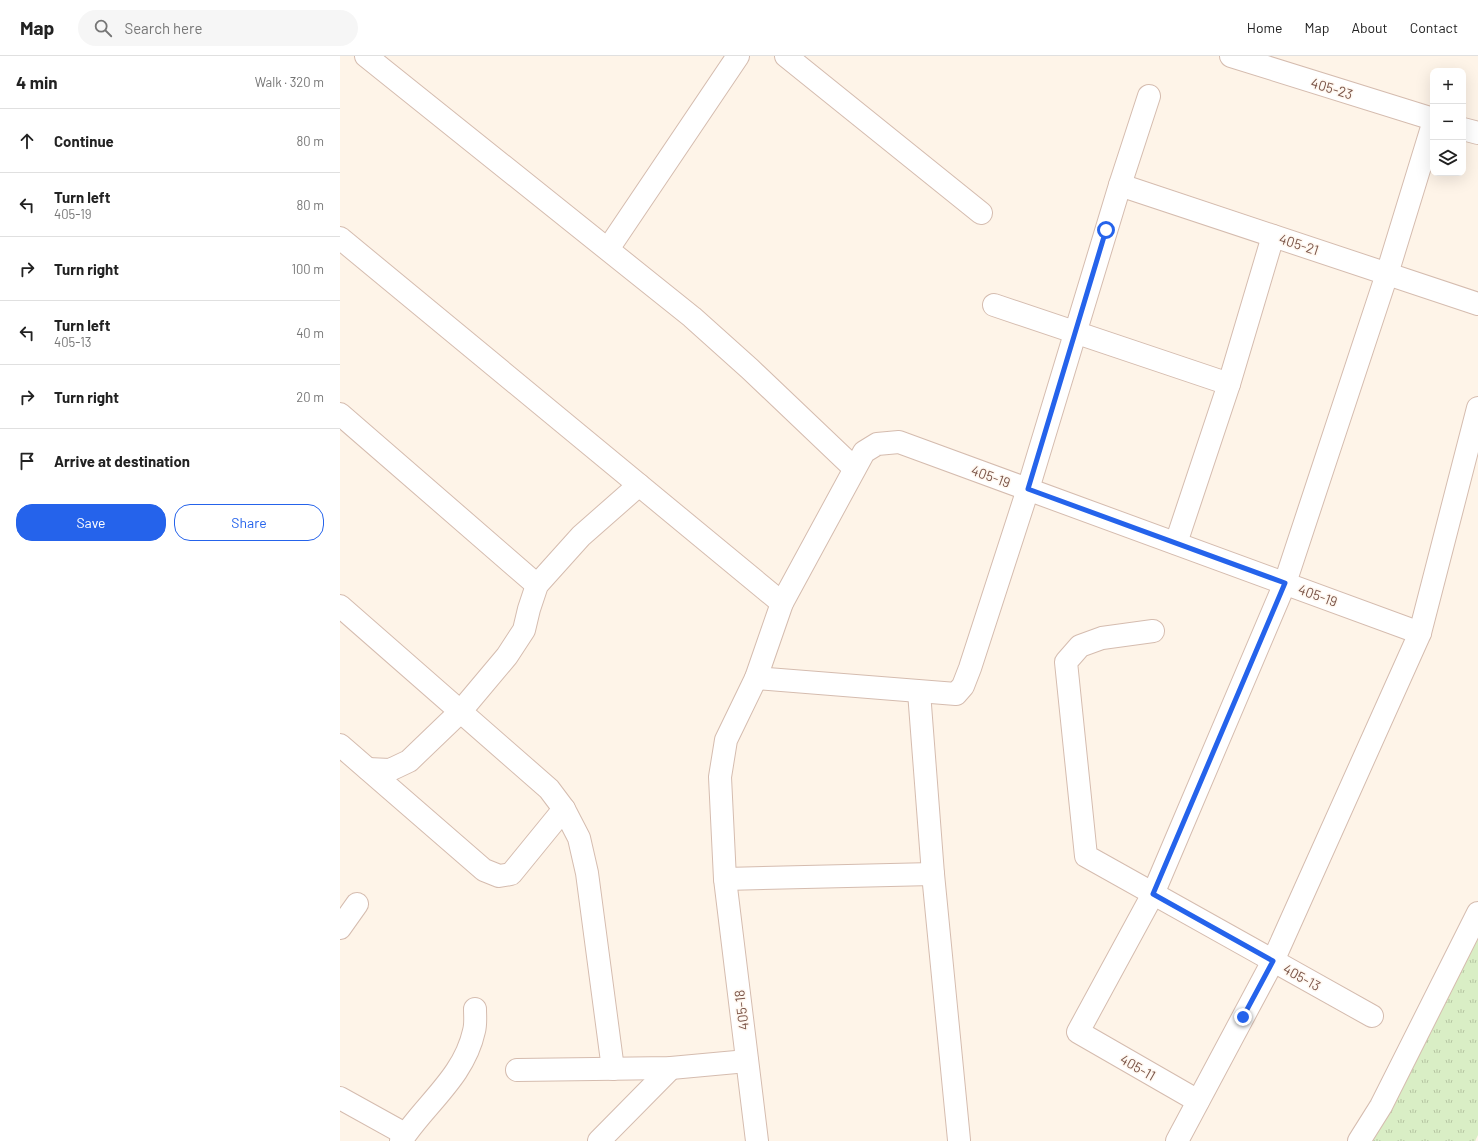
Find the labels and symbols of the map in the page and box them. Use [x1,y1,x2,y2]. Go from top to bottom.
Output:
street label: 405-23 [1309,74,1355,102]
route start [1097,221,1115,239]
street label: 405-21 [1277,230,1321,258]
street label: 405-19 [969,461,1013,491]
street label: 405-19 [1296,580,1340,610]
street label: 405-13 [1280,960,1324,994]
street label: 405-18 [730,989,752,1031]
route end [1234,1008,1252,1026]
street label: 405-11 [1117,1050,1159,1084]

